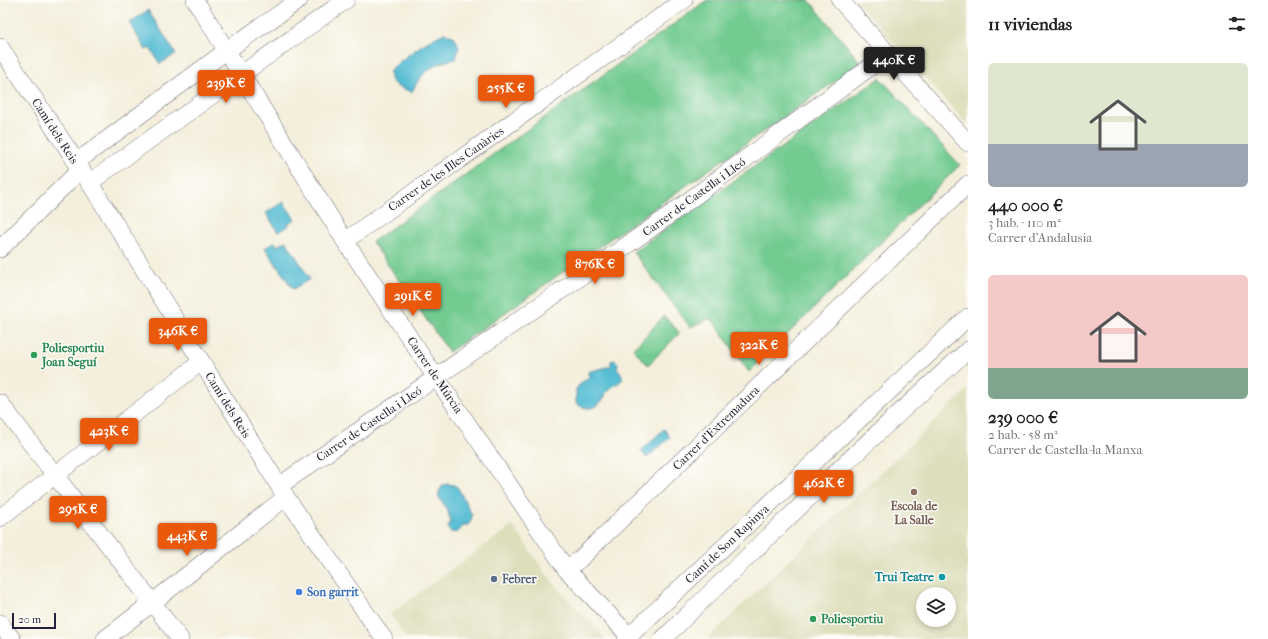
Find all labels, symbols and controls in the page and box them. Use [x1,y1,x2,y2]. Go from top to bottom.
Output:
icon: filters [1226,13,1248,35]
text: 11 viviendas [988,14,1072,34]
pin: 440K € [861,47,927,81]
text: 440K € [873,52,915,67]
pin: 239K € [193,70,259,104]
text: 239K € [207,75,245,90]
pin: 255K € [473,75,539,109]
text: 255K € [487,80,525,95]
icon: home [1082,89,1154,161]
street label: Camí dels Reis [29,96,82,167]
street label: Carrer de les Illes Canàries [386,123,507,214]
street label: Carrer de Castella i Lleó [640,155,748,239]
text: 440 000 € [988,195,1063,215]
text: 3 hab. · 110 m² [988,215,1061,230]
text: Carrer d'Andalusia [988,230,1092,245]
pin: 876K € [562,251,628,285]
text: 876K € [575,256,615,271]
pin: 291K € [380,283,446,317]
text: 291K € [394,288,432,303]
icon: home [1082,301,1154,373]
pin: 346K € [145,318,211,352]
text: 346K € [158,323,198,338]
pin: 322K € [726,332,792,366]
street label: Carrer de Múrcia [404,334,466,416]
text: 322K € [740,337,778,352]
place label: Poliesportiu Joan Seguí [40,341,105,370]
marker: Poliesportiu Joan Seguí [29,350,39,360]
street label: Camí dels Reis [202,370,254,441]
street label: Carrer d'Extremadura [670,383,762,473]
street label: Carrer de Castella i Lleó [314,384,424,464]
text: 239 000 € [988,407,1058,427]
pin: 423K € [76,418,142,452]
text: 423K € [89,423,129,438]
text: 2 hab. · 58 m² [988,427,1058,442]
text: Carrer de Castella-la Manxa [988,442,1143,457]
pin: 462K € [791,470,857,504]
text: 462K € [803,475,845,490]
marker: Escola de La Salle [909,487,919,497]
pin: 295K € [45,496,111,530]
place label: Escola de La Salle [891,499,938,527]
text: 295K € [58,501,98,516]
street label: Camí de Son Rapinya [682,501,772,586]
pin: 443K € [154,523,220,557]
text: 443K € [167,528,207,543]
place label: Trui Teatre [874,570,934,584]
place label: Febrer [501,572,537,586]
marker: Trui Teatre [937,572,947,582]
marker: Febrer [489,574,499,584]
place label: Son garrit [307,585,359,600]
marker: Son garrit [294,587,304,597]
map controls [916,587,956,627]
button: layers [916,587,956,627]
scale bar [12,611,56,630]
place label: Poliesportiu [821,612,884,627]
text: 20 m [18,613,41,626]
marker: Poliesportiu [808,614,818,624]

